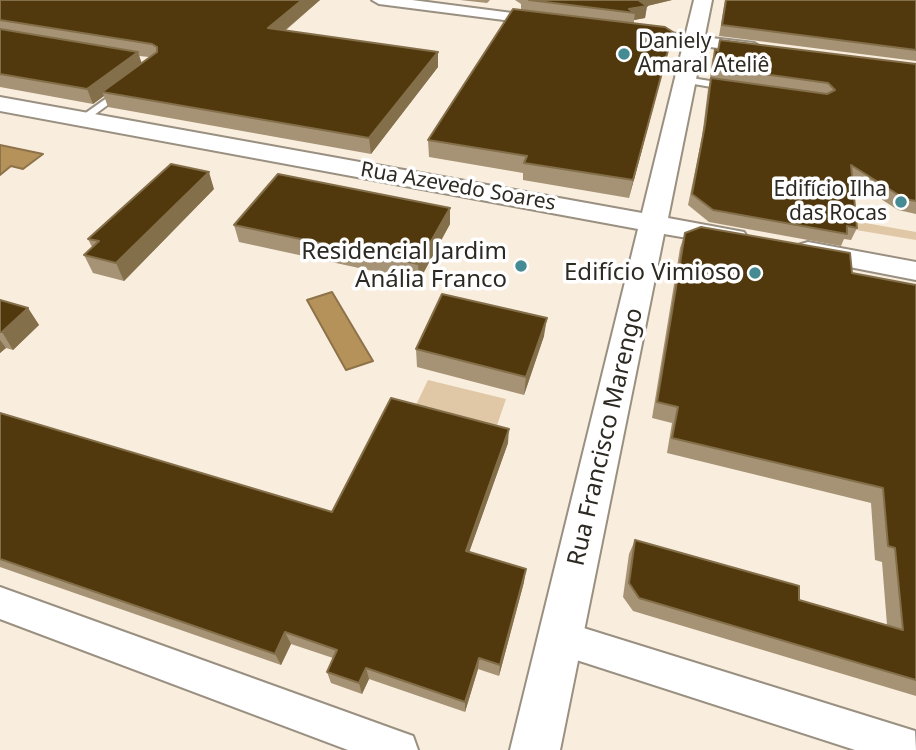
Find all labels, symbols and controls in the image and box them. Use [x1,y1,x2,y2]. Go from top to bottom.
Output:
place label: Daniely Amaral Ateliê [638,29,769,79]
marker: Daniely Amaral Ateliê [616,46,632,62]
street label: Rua Azevedo Soares [358,157,558,217]
place label: Edifício Ilha das Rocas [773,177,887,227]
marker: Edifício Ilha das Rocas [893,194,909,210]
place label: Residencial Jardim Anália Franco [301,238,507,294]
marker: Residencial Jardim Anália Franco [513,258,529,274]
place label: Edifício Vimioso [564,259,741,287]
marker: Edifício Vimioso [747,265,763,281]
street label: Rua Francisco Marengo [562,305,650,569]

